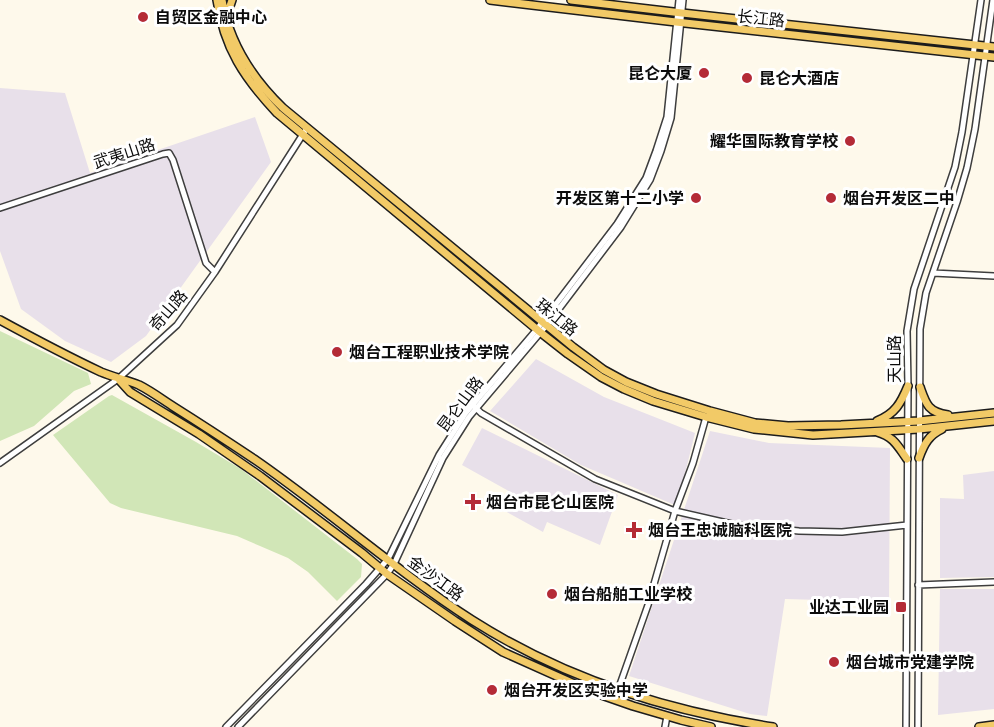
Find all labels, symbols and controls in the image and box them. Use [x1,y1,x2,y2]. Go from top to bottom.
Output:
street label: 长江路 [736,6,786,30]
place label: 自贸区金融中心 [155,7,267,27]
marker: 自贸区金融中心 [136,10,150,24]
place label: 昆仑大厦 [628,63,692,83]
marker: 昆仑大厦 [697,66,711,80]
place label: 昆仑大酒店 [759,68,839,88]
marker: 昆仑大酒店 [740,71,754,85]
place label: 耀华国际教育学校 [710,131,839,151]
street label: 武夷山路 [90,134,158,172]
marker: 耀华国际教育学校 [843,134,857,148]
place label: 开发区第十二小学 [556,188,684,208]
place label: 烟台开发区二中 [843,188,955,208]
marker: 开发区第十二小学 [689,191,703,205]
marker: 烟台开发区二中 [824,191,838,205]
street label: 奇山路 [145,285,191,335]
street label: 珠江路 [532,294,582,340]
street label: 天山路 [884,335,904,383]
place label: 烟台工程职业技术学院 [349,342,509,362]
marker: 烟台工程职业技术学院 [330,345,344,359]
street label: 昆仑山路 [433,372,487,436]
place label: 烟台市昆仑山医院 [486,492,614,512]
marker: 烟台市昆仑山医院 [464,493,482,511]
place label: 烟台王忠诚脑科医院 [648,520,792,540]
marker: 烟台王忠诚脑科医院 [625,521,643,539]
street label: 金沙江路 [404,551,468,605]
place label: 烟台船舶工业学校 [564,584,693,604]
marker: 烟台船舶工业学校 [545,587,559,601]
place label: 业达工业园 [809,597,889,617]
marker: 业达工业园 [894,600,908,614]
place label: 烟台城市党建学院 [846,652,974,672]
marker: 烟台城市党建学院 [827,655,841,669]
place label: 烟台开发区实验中学 [504,680,648,700]
marker: 烟台开发区实验中学 [485,683,499,697]

